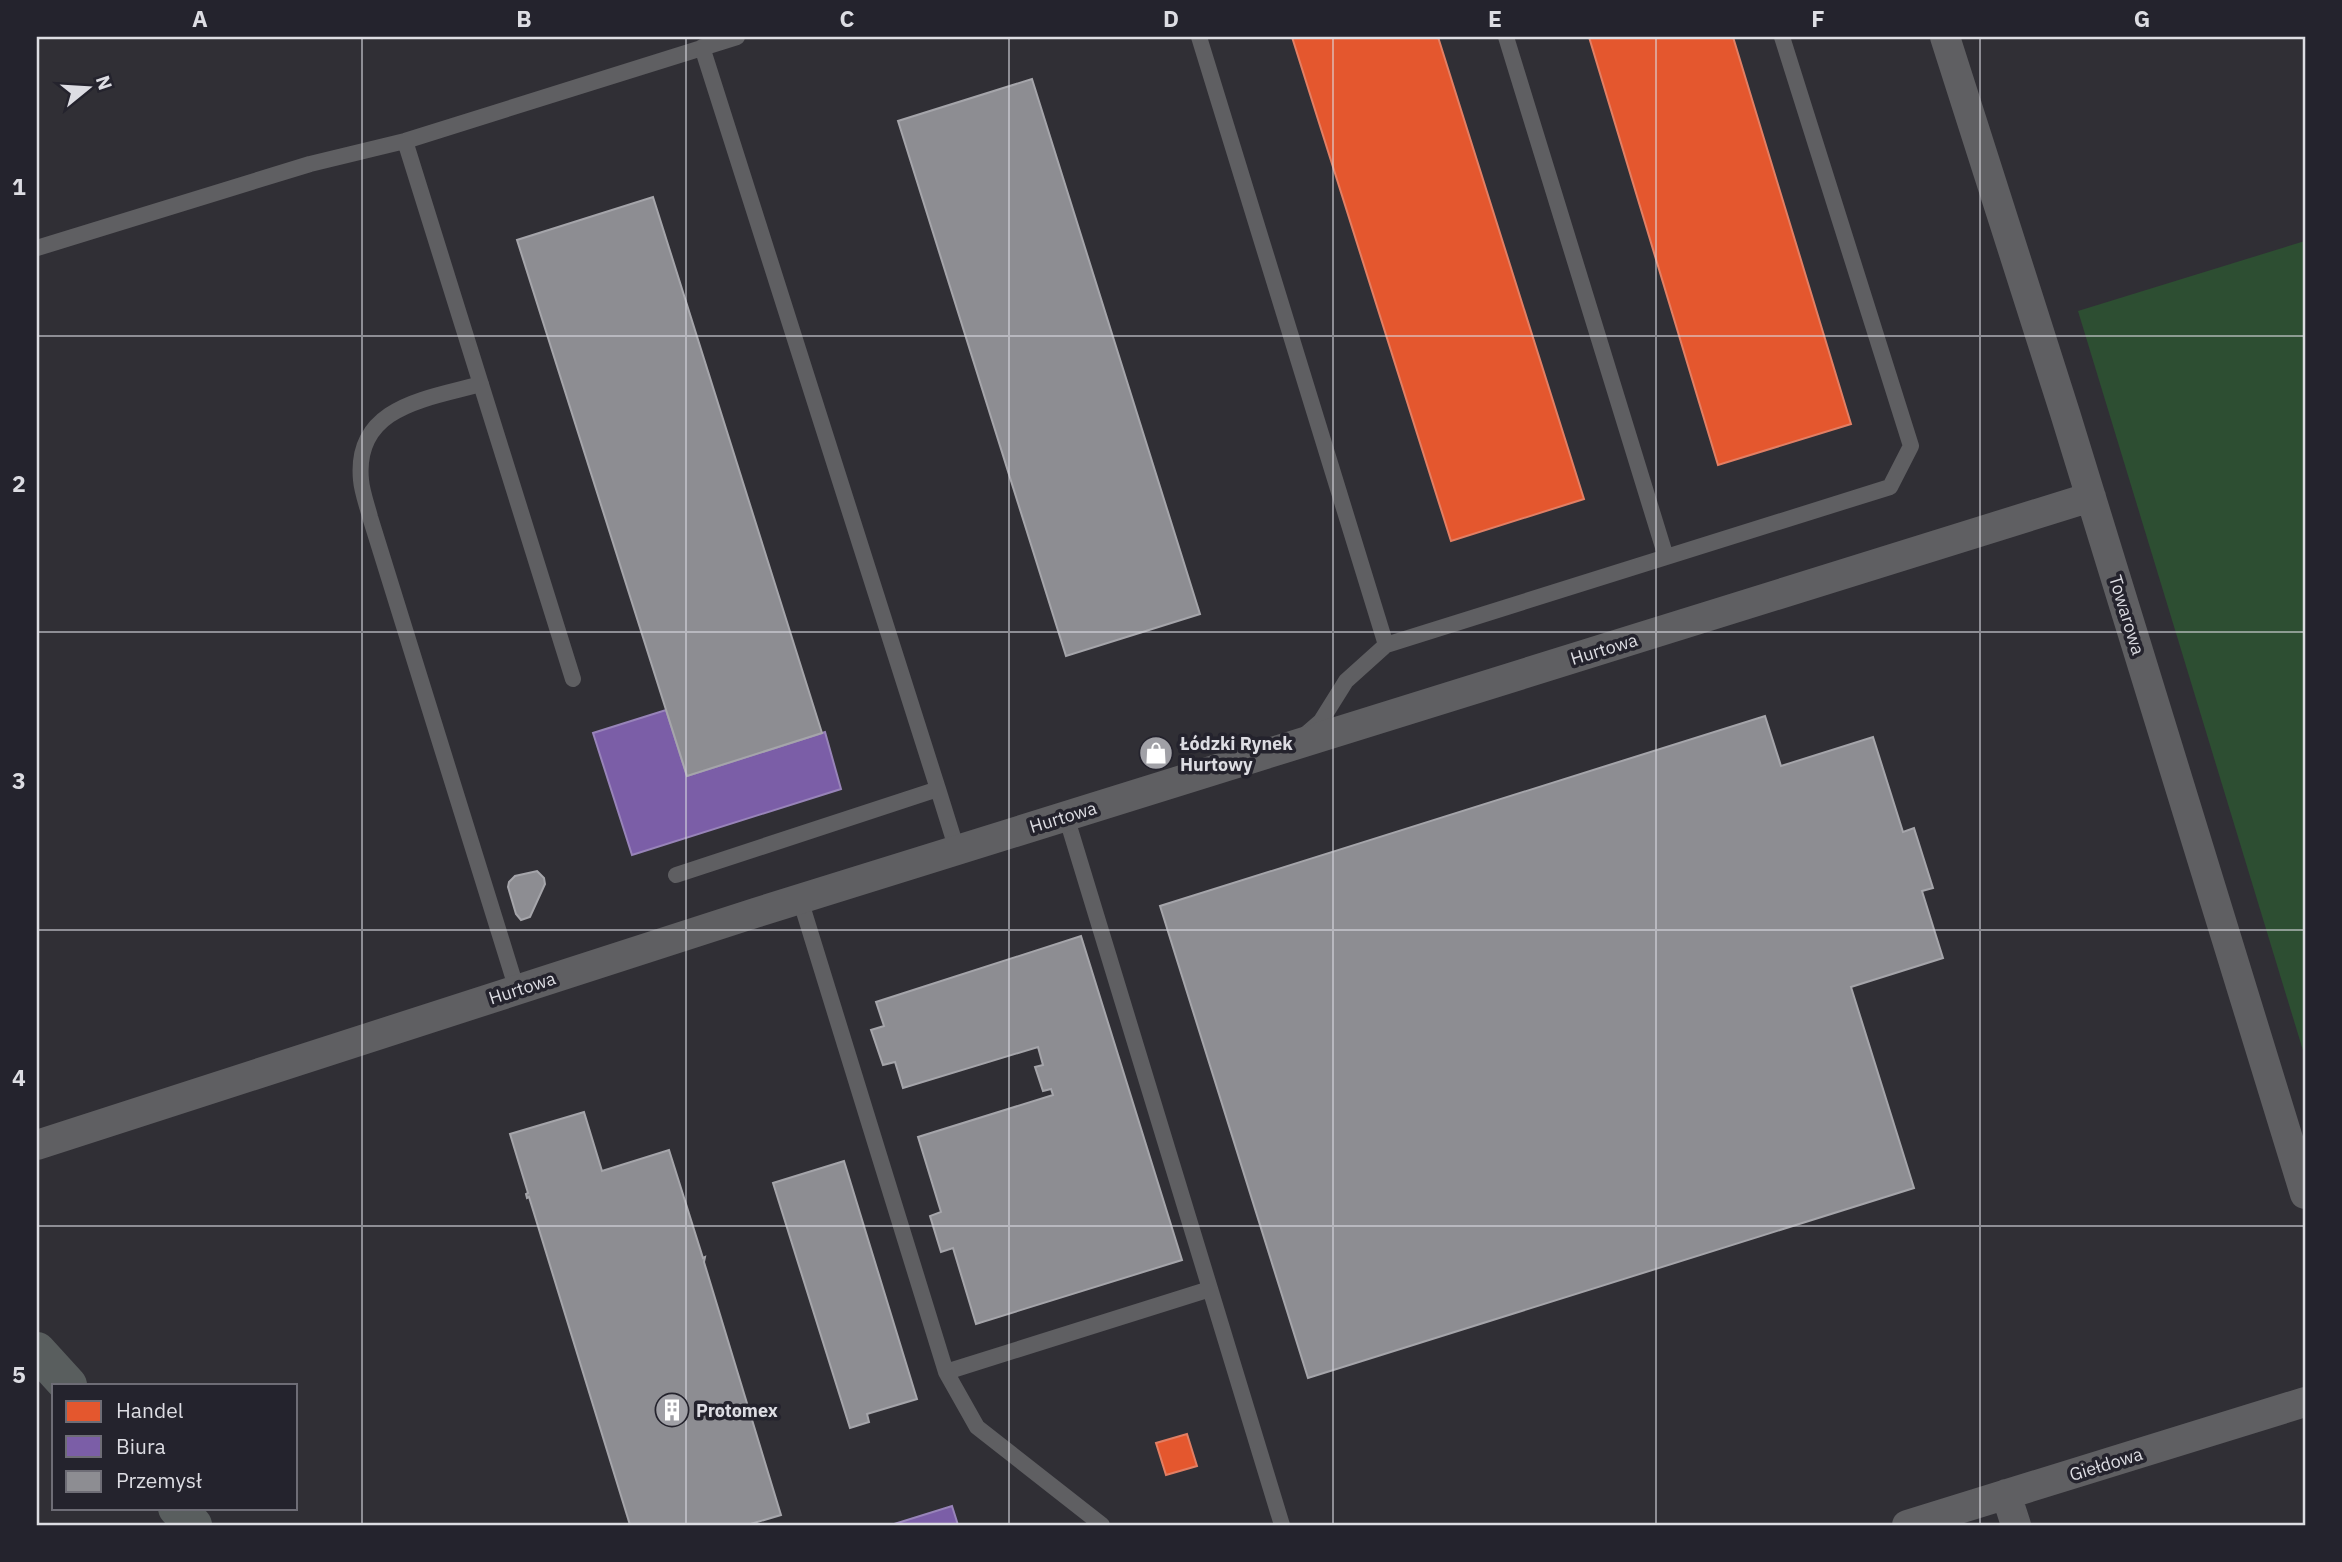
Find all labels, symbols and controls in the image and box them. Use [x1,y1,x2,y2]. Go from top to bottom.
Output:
text: A [192,3,208,33]
text: B [516,3,532,33]
text: C [840,3,855,33]
text: D [1163,3,1179,33]
text: E [1488,3,1502,33]
text: F [1811,3,1825,33]
text: G [2134,3,2150,33]
north arrow [52,52,122,122]
text: N [91,72,118,93]
text: 1 [12,171,26,201]
text: 2 [12,468,26,498]
street label: Towarowa [2104,572,2150,658]
street label: Hurtowa [1568,628,1641,670]
place label: Łódzki Rynek Hurtowy [1179,732,1293,776]
shop icon: Łódzki Rynek Hurtowy [1137,734,1175,772]
text: 3 [12,765,26,795]
street label: Hurtowa [1027,796,1100,838]
street label: Hurtowa [486,966,559,1010]
text: 4 [12,1062,26,1092]
text: 5 [12,1359,26,1389]
legend [52,1384,298,1510]
building icon: Protomex [653,1391,691,1429]
text: Handel [116,1396,184,1424]
place label: Protomex [696,1399,778,1422]
text: Biura [116,1432,166,1460]
street label: Giełdowa [2066,1442,2146,1486]
text: Przemysł [116,1466,202,1494]

